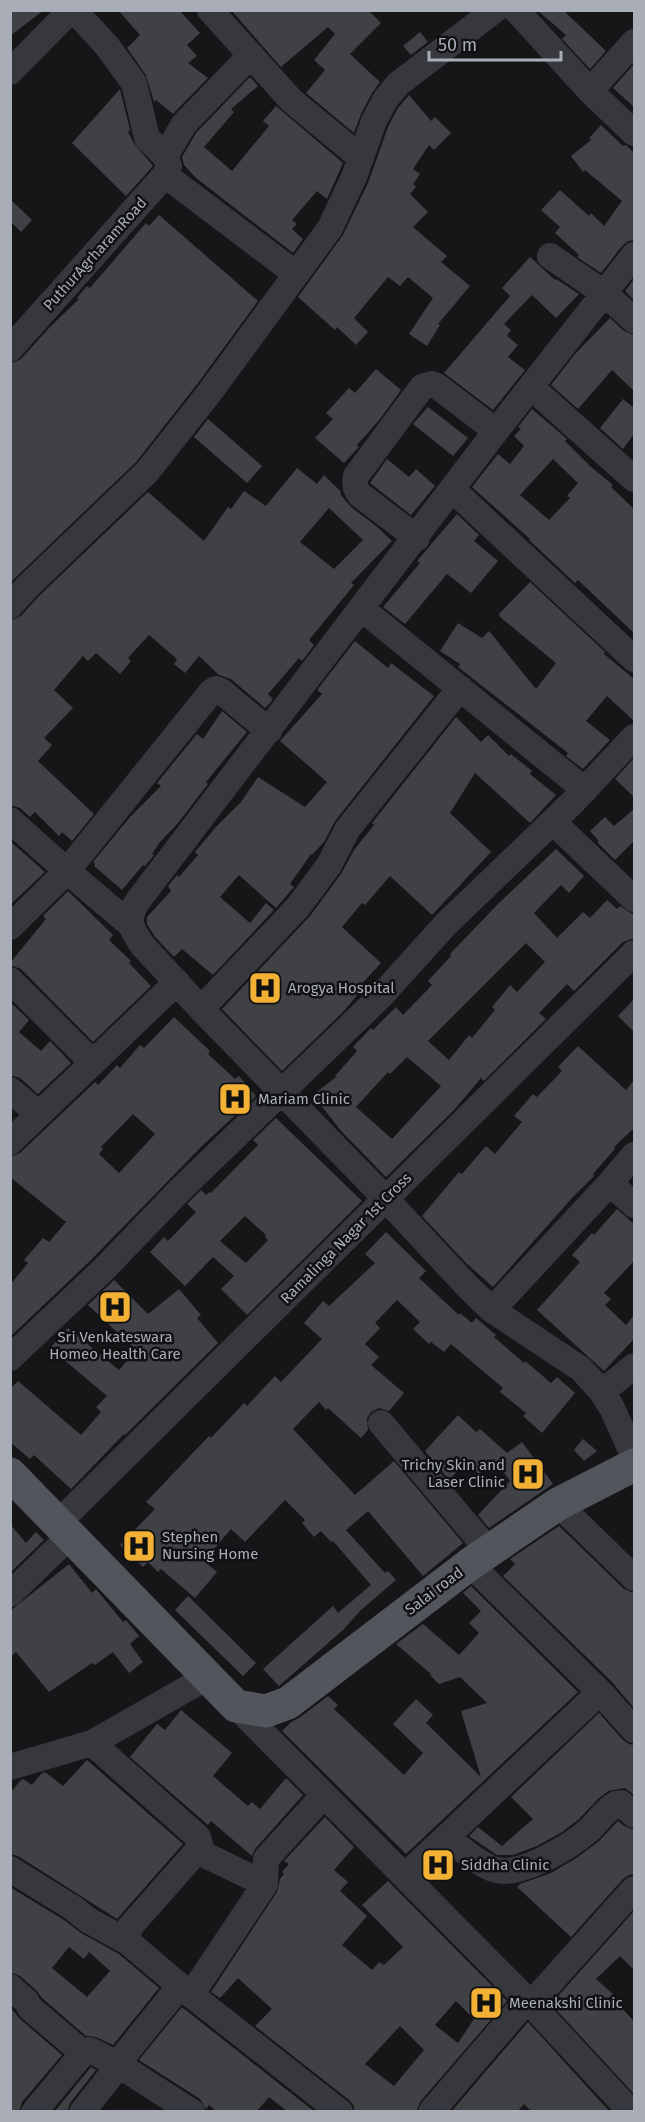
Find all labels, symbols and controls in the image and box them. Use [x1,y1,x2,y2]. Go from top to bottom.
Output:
scale bar [429,24,561,62]
text: 50 m [438,34,477,56]
street label: PuthurAgrharamRoad [40,194,150,314]
hospital icon: Arogya Hospital [247,970,283,1006]
place label: Arogya Hospital [288,979,395,997]
hospital icon: Mariam Clinic [217,1081,253,1117]
place label: Mariam Clinic [258,1090,350,1108]
street label: Ramalinga Nagar 1st Cross [277,1169,415,1307]
hospital icon: Sri Venkateswara Homeo Health Care [97,1289,133,1325]
place label: Sri Venkateswara Homeo Health Care [49,1328,181,1363]
place label: Trichy Skin and Laser Clinic [402,1456,505,1491]
hospital icon: Trichy Skin and Laser Clinic [510,1456,546,1492]
hospital icon: Stephen Nursing Home [121,1528,157,1564]
place label: Stephen Nursing Home [162,1528,258,1563]
street label: Salai road [401,1563,467,1619]
hospital icon: Siddha Clinic [420,1847,456,1883]
place label: Siddha Clinic [461,1856,549,1874]
hospital icon: Meenakshi Clinic [468,1985,504,2021]
place label: Meenakshi Clinic [509,1994,623,2012]

